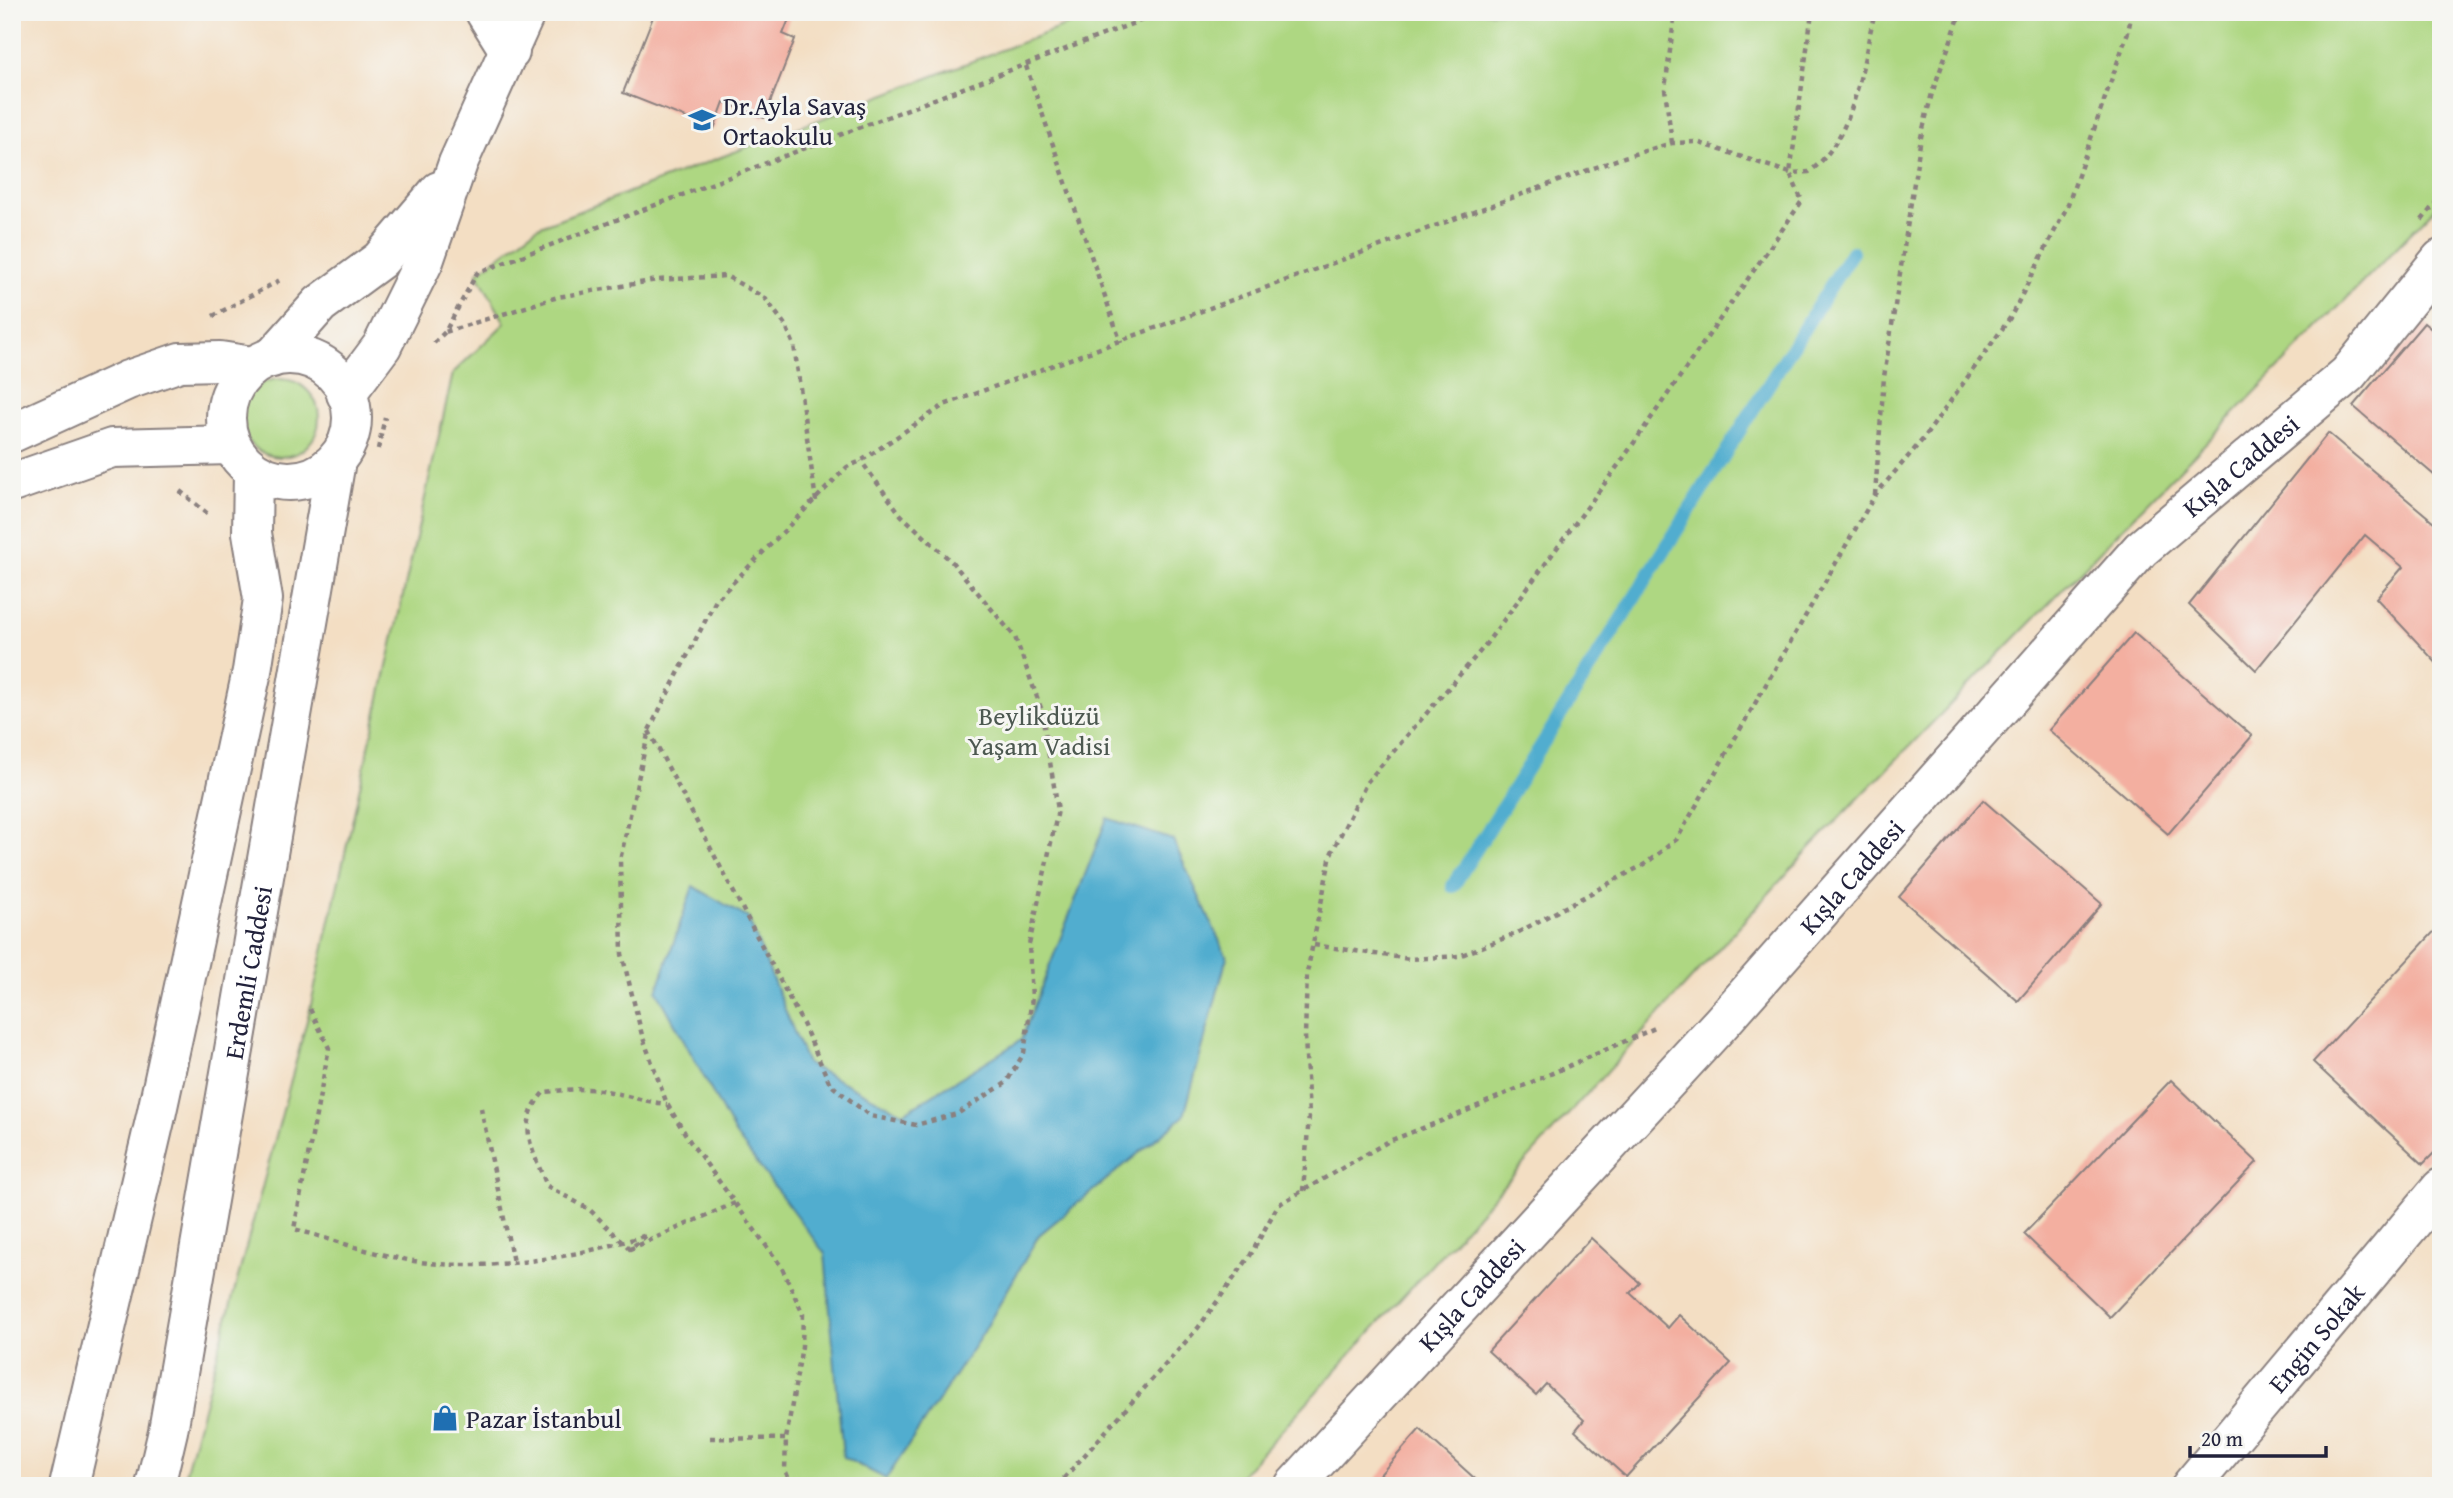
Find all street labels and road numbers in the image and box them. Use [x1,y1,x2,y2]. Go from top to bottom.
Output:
street label: Kışla Caddesi [2173,404,2307,526]
street label: Kışla Caddesi [1789,810,1913,942]
street label: Erdemli Caddesi [213,883,282,1062]
street label: Kışla Caddesi [1408,1229,1534,1360]
street label: Engin Sokak [2258,1273,2374,1401]

